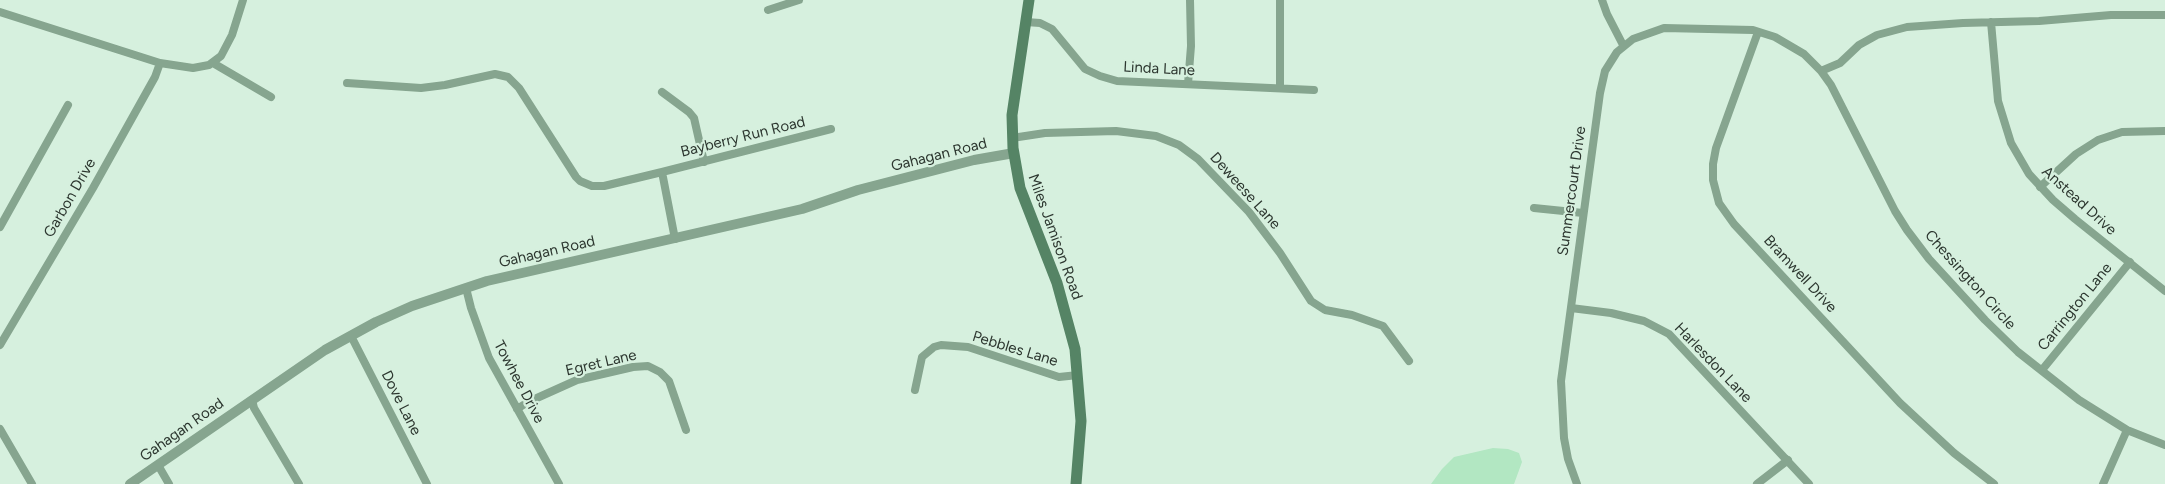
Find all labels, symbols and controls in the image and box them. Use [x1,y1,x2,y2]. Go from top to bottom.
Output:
street label: Linda Lane [1123,58,1195,80]
street label: Bayberry Run Road [679,113,807,161]
street label: Summercourt Drive [1554,125,1590,257]
street label: Gahagan Road [889,134,989,176]
street label: Deweese Lane [1206,149,1284,233]
street label: Garbon Drive [40,155,100,241]
street label: Anstead Drive [2038,163,2120,239]
street label: Miles Jamison Road [1024,172,1086,302]
street label: Chessington Circle [1921,227,2019,333]
street label: Gahagan Road [497,232,597,272]
street label: Bramwell Drive [1760,232,1840,316]
street label: Carrington Lane [2034,259,2116,355]
street label: Harlesdon Lane [1670,319,1756,407]
street label: Pebbles Lane [970,327,1060,371]
street label: Towhee Drive [490,338,548,426]
street label: Egret Lane [564,346,638,380]
street label: Dove Lane [377,368,425,438]
street label: Gahagan Road [137,394,227,466]

